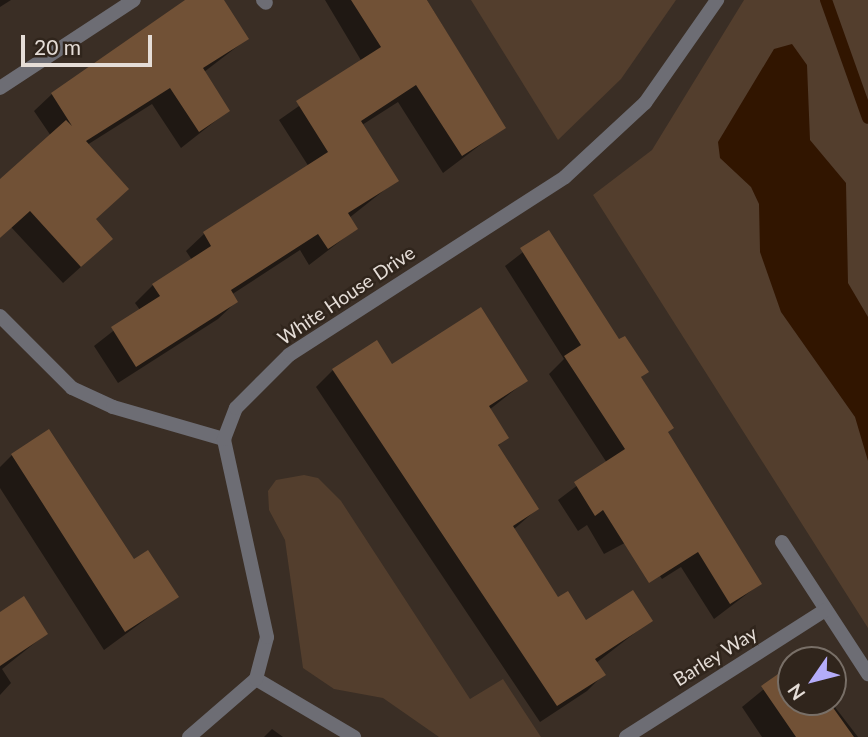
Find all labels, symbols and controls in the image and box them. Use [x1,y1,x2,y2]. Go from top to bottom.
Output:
scale bar [24,21,156,65]
text: 20 m [34,34,81,59]
street label: White House Drive [273,241,419,349]
street label: Barley Way [669,621,761,691]
north arrow [777,646,847,716]
text: N [782,680,810,705]

